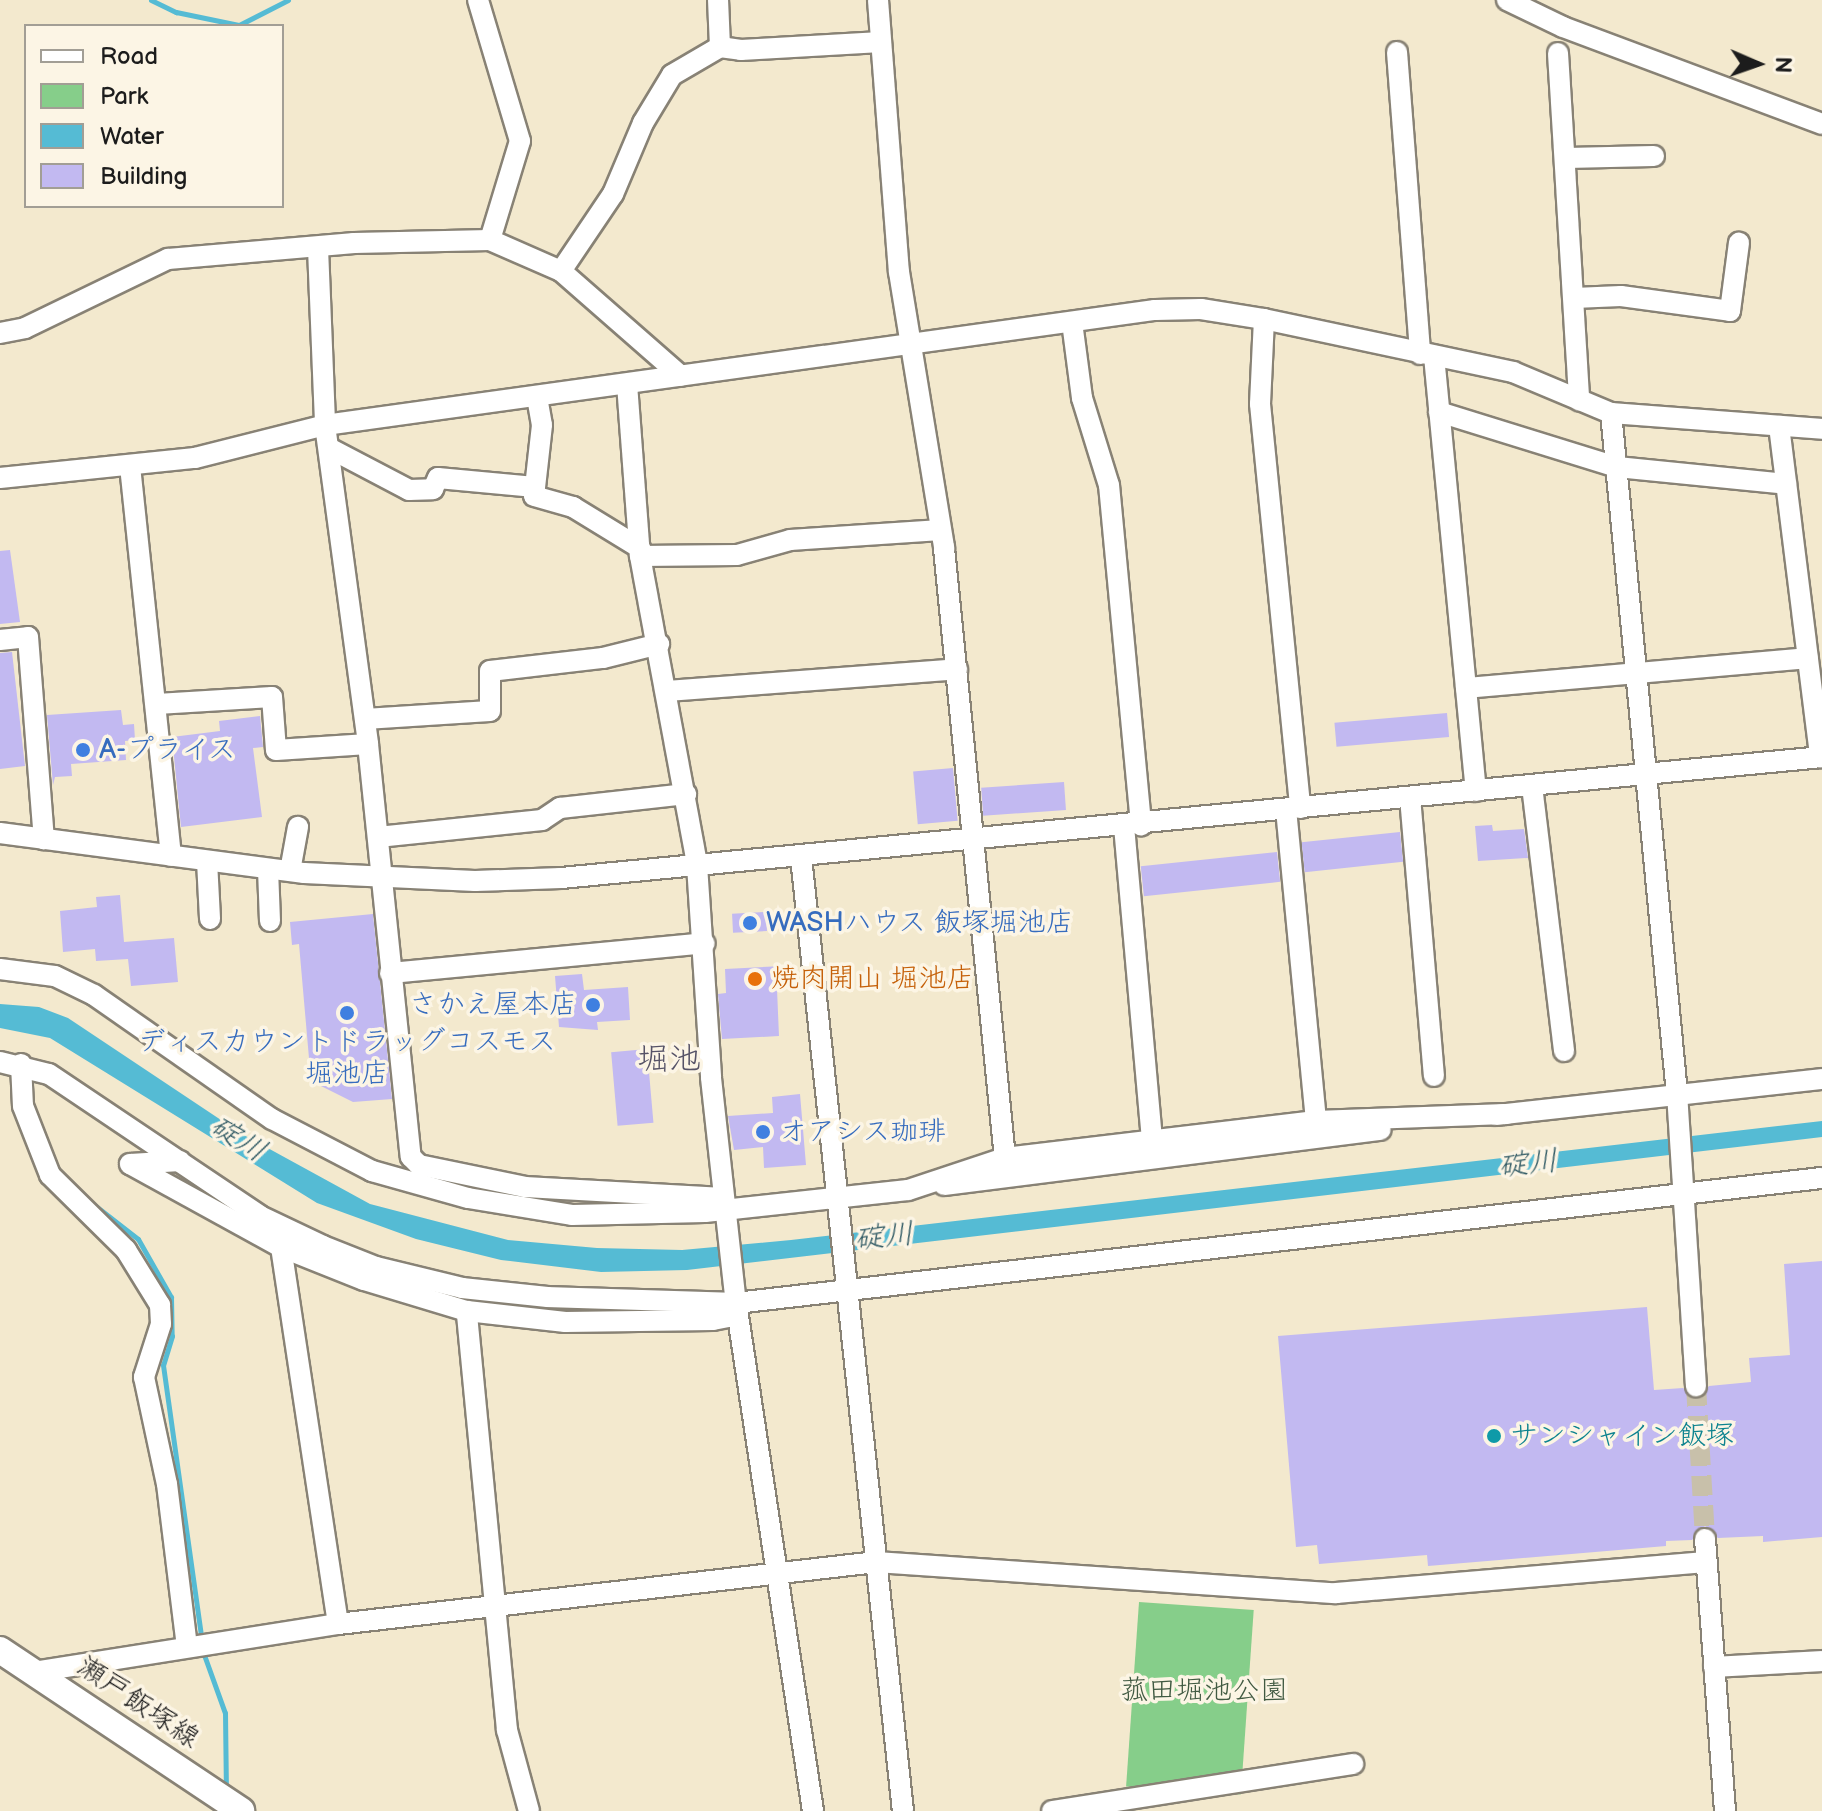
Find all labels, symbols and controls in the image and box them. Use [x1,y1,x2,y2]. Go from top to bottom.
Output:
legend [24,24,284,208]
north arrow [1718,24,1798,104]
text: Road [100,42,158,71]
text: N [1769,56,1796,74]
text: Park [100,82,148,111]
text: Water [100,122,164,151]
text: Building [100,162,187,191]
place label: A-プライス [99,733,238,767]
marker: A-プライス [74,741,92,759]
place label: WASHハウス 飯塚堀池店 [766,906,1075,940]
marker: WASHハウス 飯塚堀池店 [741,914,759,932]
place label: 焼肉開山 堀池店 [771,962,975,996]
marker: 焼肉開山 堀池店 [746,970,764,988]
place label: さかえ屋本店 [409,988,577,1022]
marker: さかえ屋本店 [584,996,602,1014]
marker: ディスカウントドラッグコスモス 堀池店 [338,1004,356,1022]
place label: ディスカウントドラッグコスモス 堀池店 [137,1025,557,1091]
district label: 堀池 [637,1041,701,1079]
water label: 碇川 [203,1108,273,1170]
place label: オアシス珈琲 [779,1115,947,1149]
marker: オアシス珈琲 [754,1123,772,1141]
water label: 碇川 [1496,1143,1560,1185]
water label: 碇川 [852,1216,916,1258]
place label: サンシャイン飯塚 [1510,1419,1734,1453]
marker: サンシャイン飯塚 [1485,1427,1503,1445]
street label: 瀬戸飯塚線 [71,1650,205,1756]
park label: 菰田堀池公園 [1120,1674,1288,1708]

